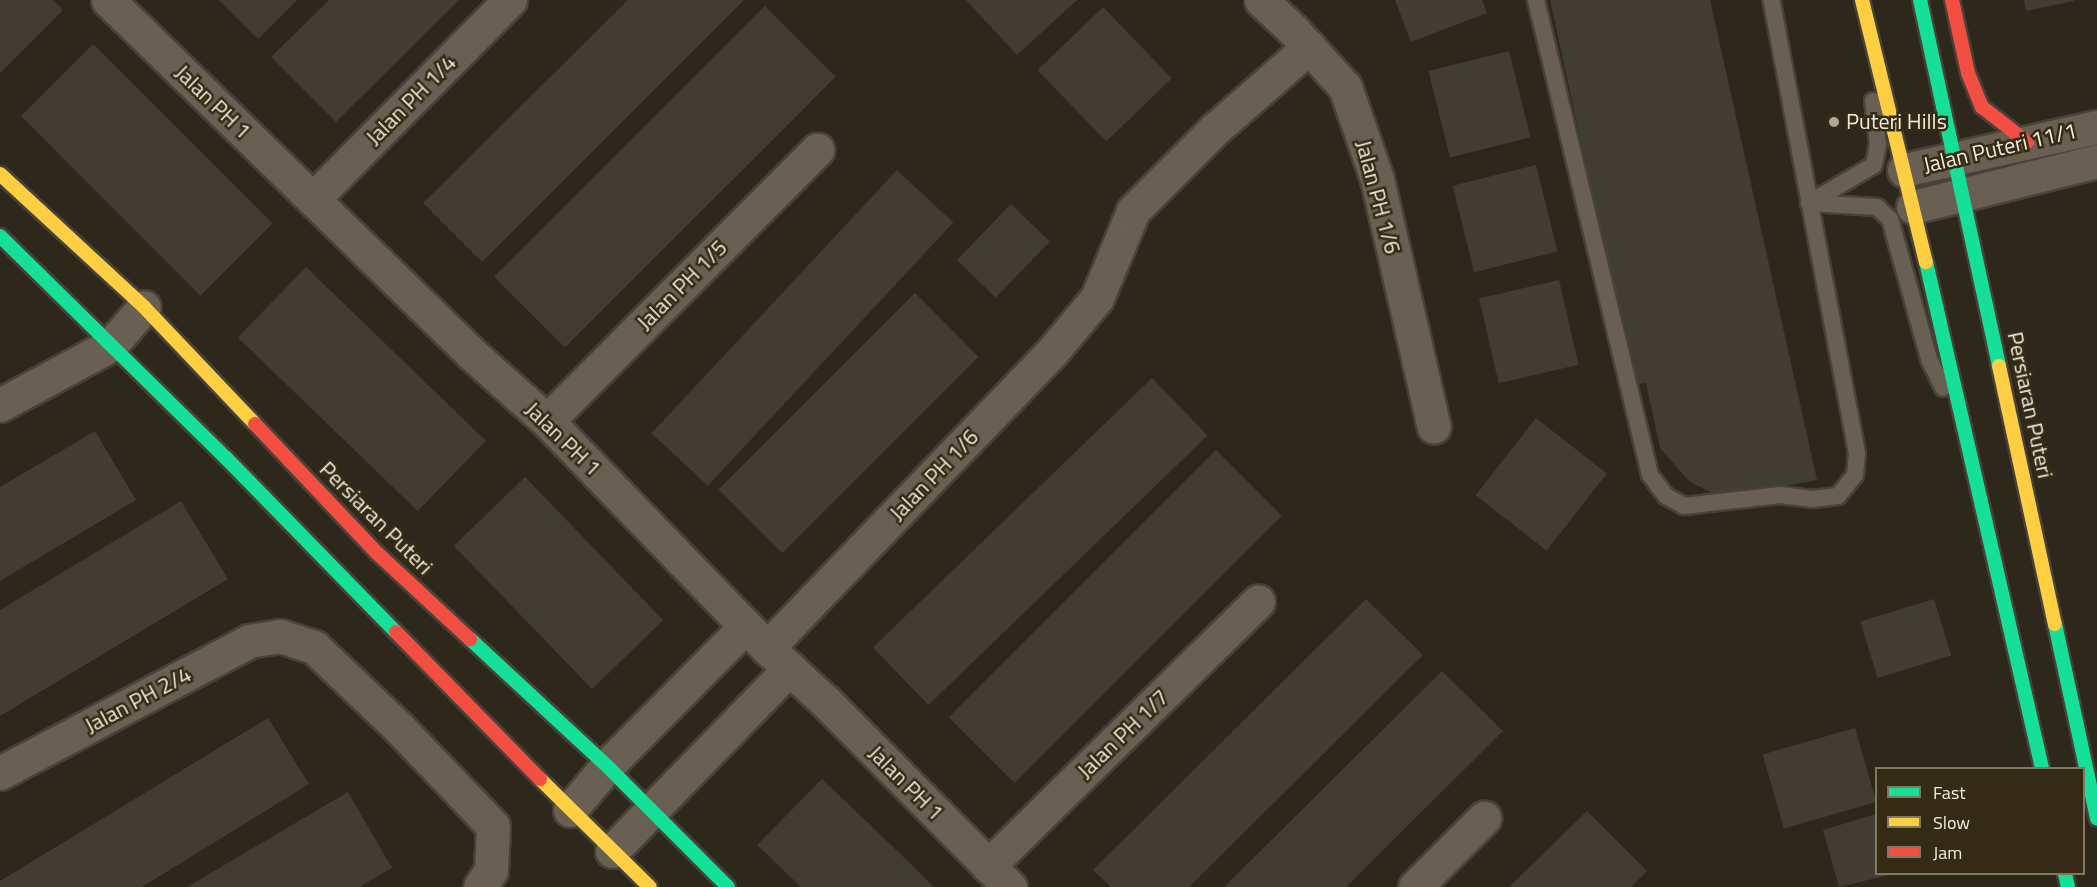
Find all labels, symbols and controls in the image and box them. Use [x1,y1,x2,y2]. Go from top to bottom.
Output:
street label: Jalan PH 1/4 [360,49,462,151]
street label: Jalan PH 1 [170,59,256,145]
place label: Puteri Hills [1846,109,1947,135]
marker: Puteri Hills [1827,115,1841,129]
street label: Jalan Puteri 11/1 [1921,117,2079,179]
street label: Jalan PH 1/6 [1350,137,1406,257]
street label: Jalan PH 1/5 [631,234,733,336]
street label: Persiaran Puteri [2002,329,2058,481]
street label: Jalan PH 1 [520,396,606,482]
street label: Jalan PH 1/6 [884,424,984,526]
street label: Persiaran Puteri [314,456,438,580]
street label: Jalan PH 2/4 [80,661,196,739]
street label: Jalan PH 1/7 [1072,684,1174,784]
street label: Jalan PH 1 [863,740,949,826]
legend [1875,767,2085,875]
text: Fast [1933,779,1966,806]
text: Slow [1933,809,1970,836]
text: Jam [1933,839,1962,866]

